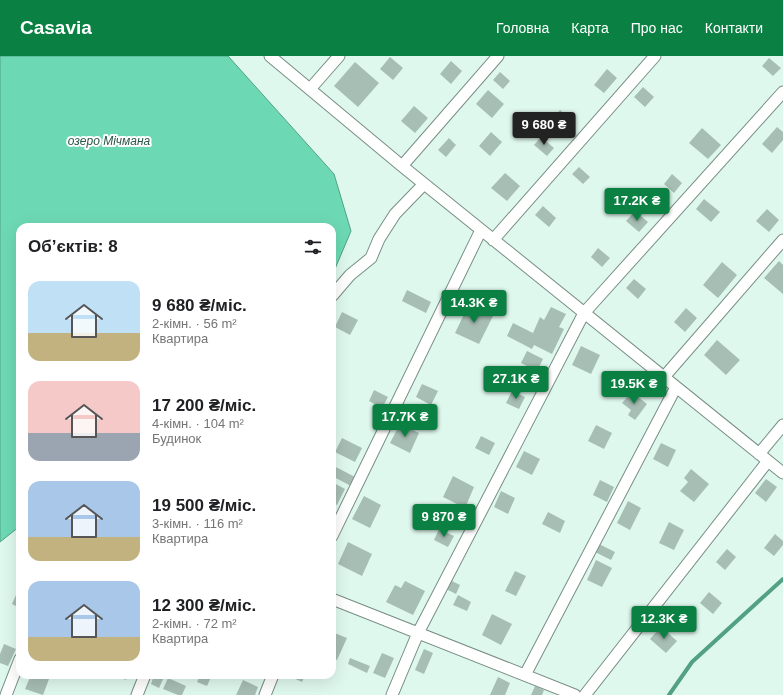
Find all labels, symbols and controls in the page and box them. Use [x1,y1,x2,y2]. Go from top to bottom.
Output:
text: Casavia [20,17,92,38]
text: Головна [496,20,549,36]
text: Карта [571,20,609,36]
text: Про нас [631,20,683,36]
text: Контакти [705,20,763,36]
pin: 9 680 ₴ [507,112,581,146]
text: 9 680 ₴ [522,117,566,132]
water label: озеро Мічмана [68,134,151,148]
pin: 17.2K ₴ [600,188,674,222]
text: 17.2K ₴ [614,193,660,208]
icon: filters [302,236,324,258]
text: Об’єктів: 8 [28,237,118,256]
pin: 14.3K ₴ [437,290,511,324]
text: 14.3K ₴ [451,295,497,310]
text: 9 680 ₴/міс. [152,296,247,315]
icon: home [60,297,108,345]
text: 2-кімн. · 56 m² [152,316,237,331]
text: Квартира [152,331,208,346]
pin: 27.1K ₴ [479,366,553,400]
text: 27.1K ₴ [493,371,539,386]
pin: 19.5K ₴ [597,371,671,405]
text: 19.5K ₴ [611,376,657,391]
text: 17 200 ₴/міс. [152,396,256,415]
icon: home [60,397,108,445]
pin: 17.7K ₴ [368,404,442,438]
text: 17.7K ₴ [382,409,428,424]
text: 4-кімн. · 104 m² [152,416,244,431]
text: Будинок [152,431,201,446]
text: 19 500 ₴/міс. [152,496,256,515]
icon: home [60,497,108,545]
pin: 9 870 ₴ [407,504,481,538]
text: 9 870 ₴ [422,509,466,524]
text: 3-кімн. · 116 m² [152,516,243,531]
text: Квартира [152,531,208,546]
text: 12 300 ₴/міс. [152,596,256,615]
icon: home [60,597,108,645]
pin: 12.3K ₴ [627,606,701,640]
text: 12.3K ₴ [641,611,687,626]
text: 2-кімн. · 72 m² [152,616,237,631]
text: Квартира [152,631,208,646]

